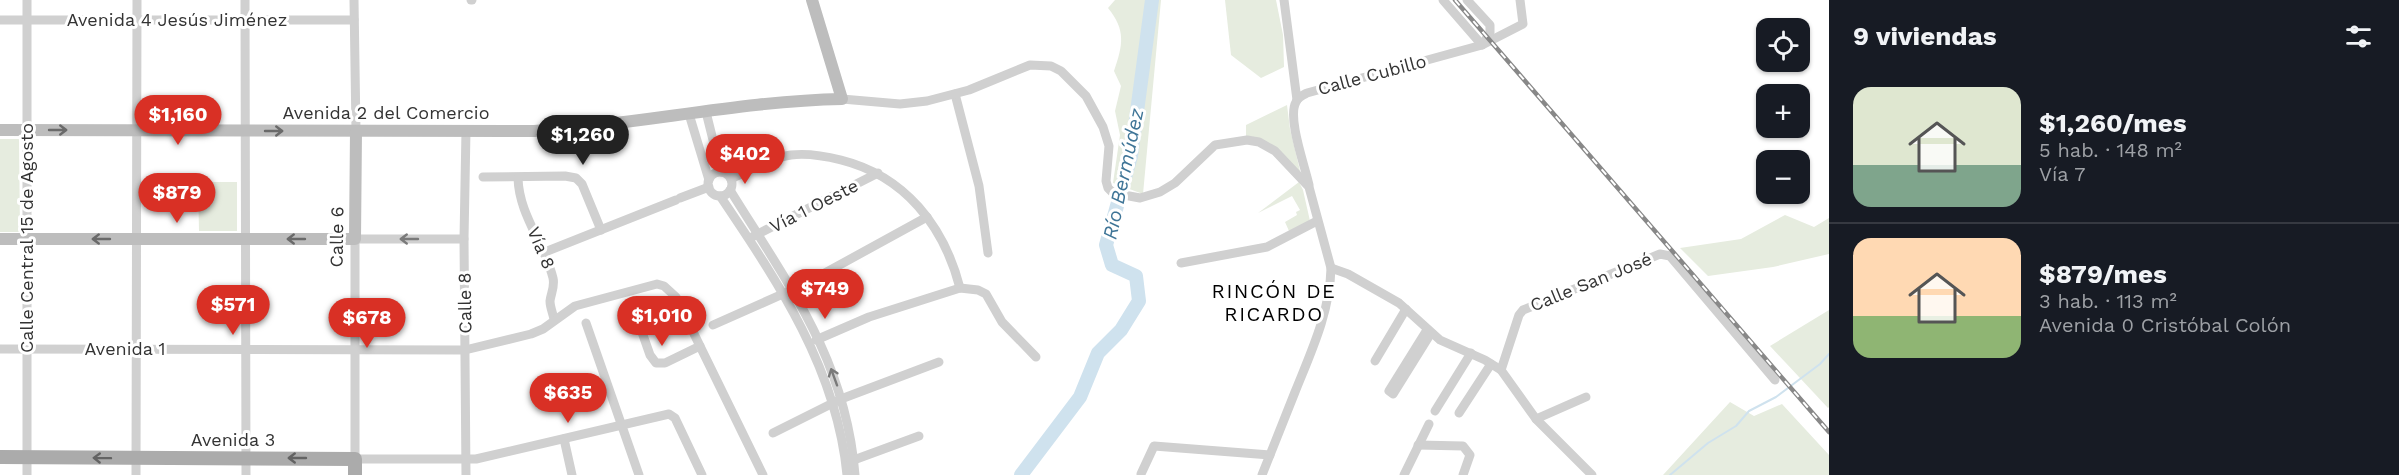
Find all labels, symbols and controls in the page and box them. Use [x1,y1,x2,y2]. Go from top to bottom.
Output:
street label: Avenida 4 Jesús Jiménez [67,9,287,30]
map controls [1756,18,1810,204]
button: locate [1756,18,1810,72]
icon: filters [2342,20,2375,53]
text: 9 viviendas [1853,21,1997,51]
street label: Calle Cubillo [1315,50,1428,99]
button: + [1756,84,1810,138]
pin: $1,160 [129,95,227,146]
text: $1,160 [148,102,208,126]
street label: Avenida 2 del Comercio [283,102,489,123]
water label: Río Bermúdez [1097,106,1149,242]
text: $1,260/mes [2039,108,2187,138]
icon: home [1901,111,1973,183]
pin: $1,260 [534,115,632,166]
text: $1,260 [551,122,615,146]
street label: Calle Central 15 de Agosto [16,123,37,353]
one-way arrow [48,124,68,136]
one-way arrow [264,125,284,137]
pin: $402 [709,134,781,185]
text: 5 hab. · 148 m² [2039,138,2182,162]
text: $402 [720,141,770,165]
button: − [1756,150,1810,204]
text: Vía 7 [2039,162,2085,186]
pin: $879 [141,173,213,224]
street label: Vía 1 Oeste [766,174,862,237]
text: $879 [152,180,202,204]
street label: Calle 6 [325,206,348,268]
street label: Vía 8 [523,224,560,272]
one-way arrow [92,233,112,245]
one-way arrow [287,233,307,245]
one-way arrow [400,233,420,245]
street label: Calle San José [1527,248,1655,315]
text: $879/mes [2039,259,2167,289]
icon: home [1901,262,1973,334]
pin: $749 [789,269,861,320]
street label: Calle 8 [453,272,476,334]
text: $749 [801,276,849,300]
district label: RINCÓN DE RICARDO [1212,279,1336,326]
pin: $571 [197,285,269,336]
text: 3 hab. · 113 m² [2039,289,2177,313]
text: $571 [211,292,255,316]
pin: $1,010 [613,296,711,347]
pin: $678 [331,298,403,349]
text: $1,010 [631,303,693,327]
text: $678 [343,305,392,329]
text: Avenida 0 Cristóbal Colón [2039,313,2291,337]
street label: Avenida 1 [85,338,165,359]
one-way arrow [827,368,838,387]
pin: $635 [532,373,604,424]
text: $635 [544,380,592,404]
street label: Avenida 3 [191,429,275,450]
one-way arrow [92,452,112,464]
one-way arrow [287,452,307,464]

